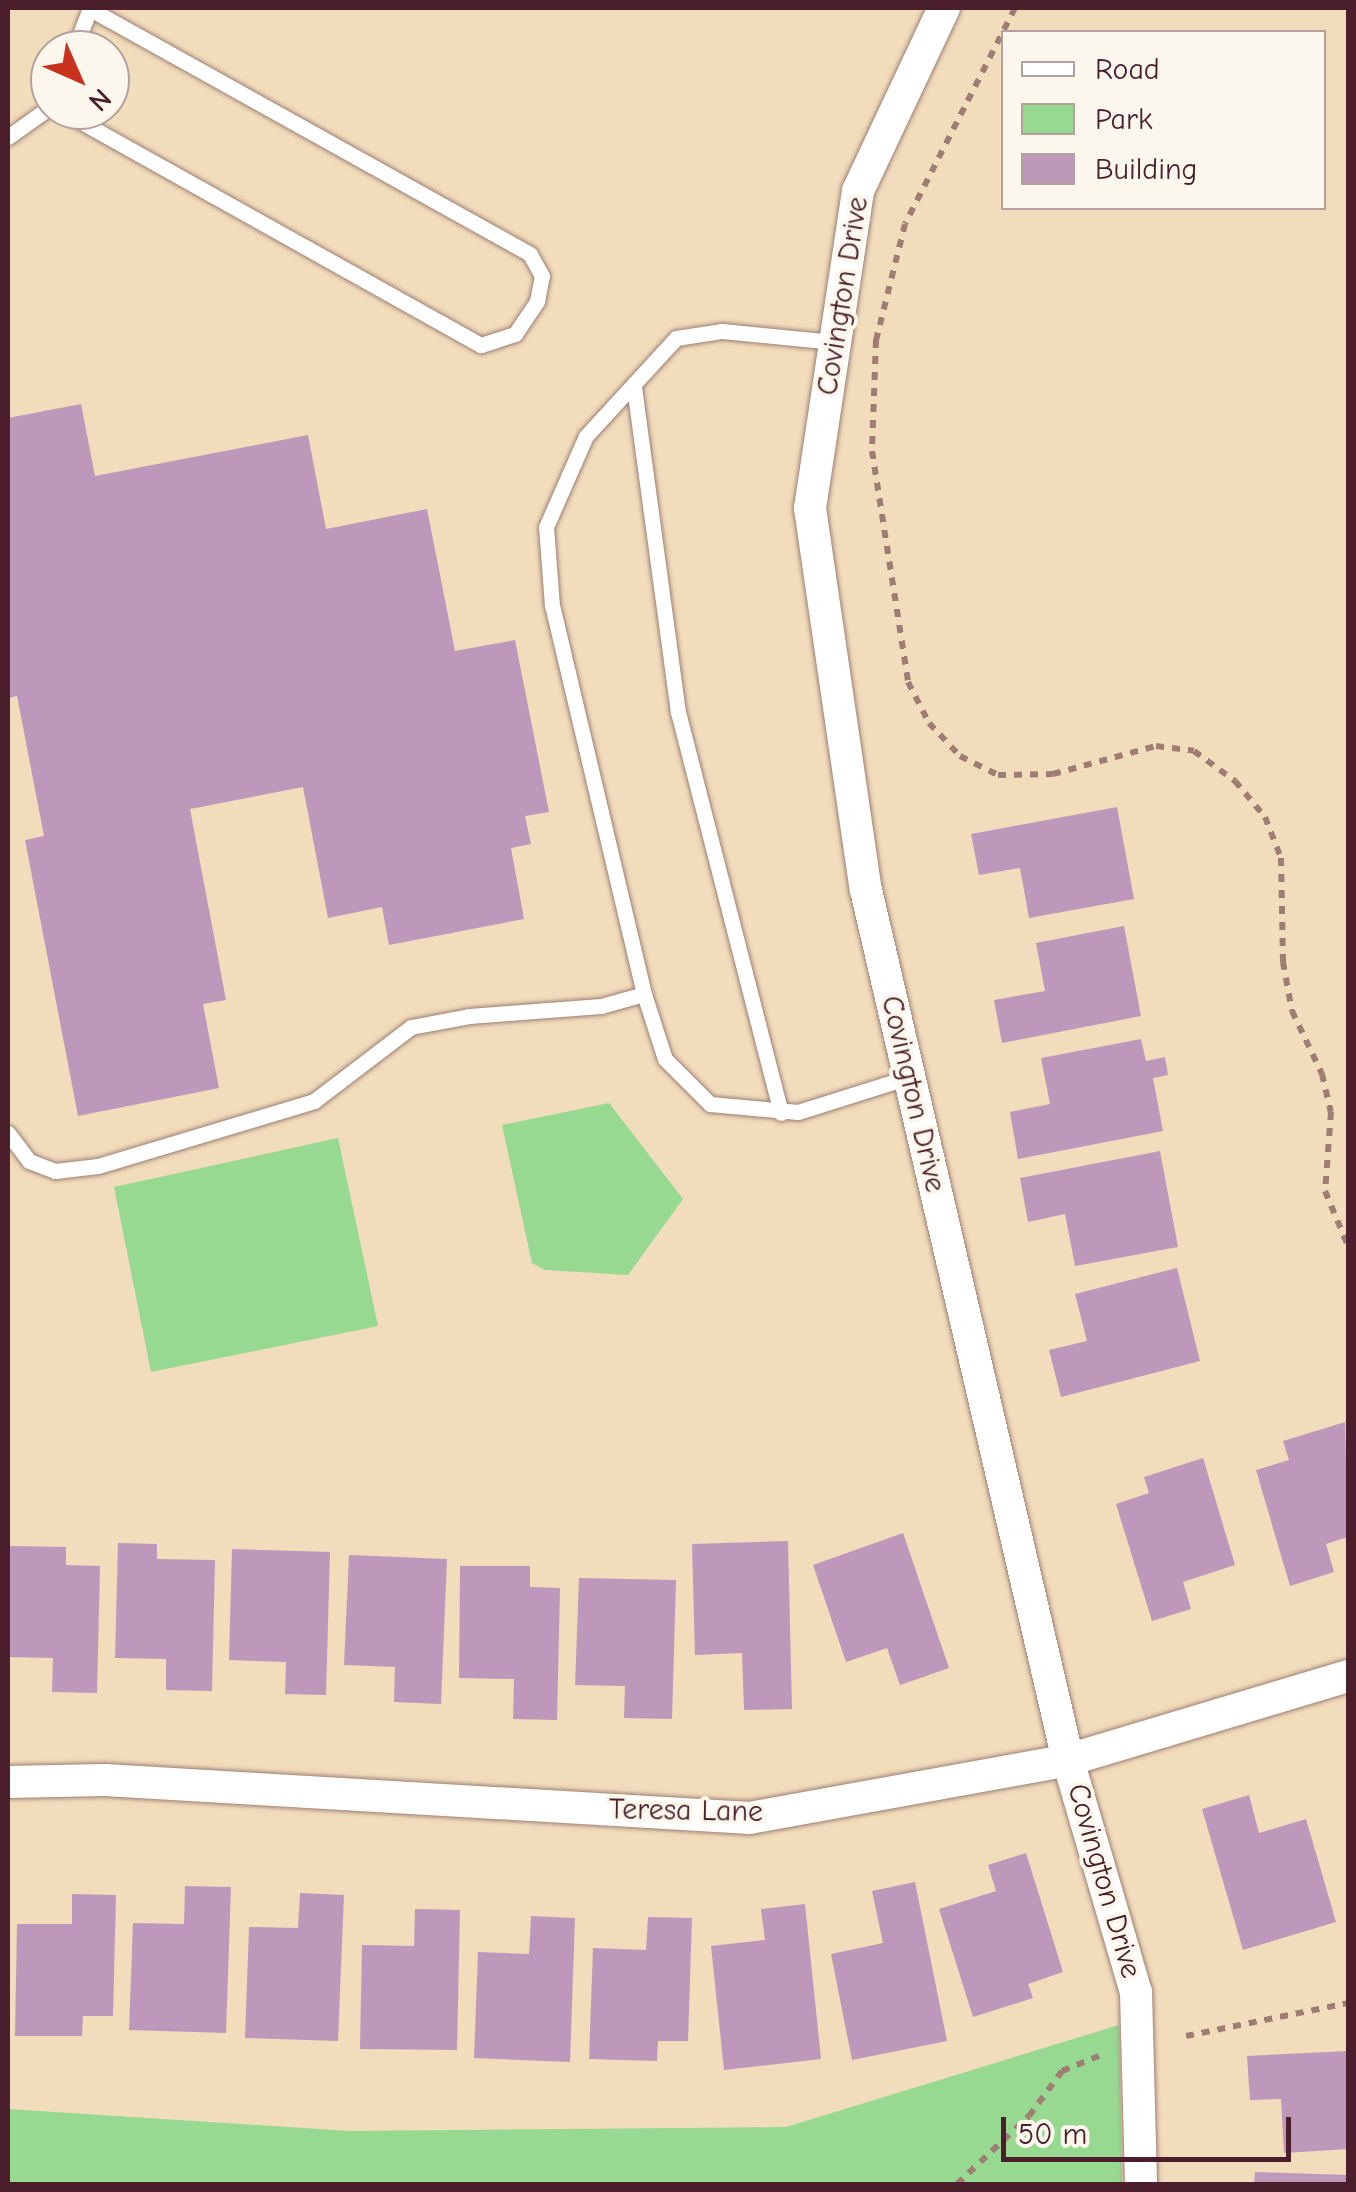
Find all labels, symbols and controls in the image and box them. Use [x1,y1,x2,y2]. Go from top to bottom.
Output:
north arrow [30,30,130,130]
legend [1001,30,1326,210]
text: Road [1095,52,1160,87]
text: N [82,82,118,118]
text: Park [1095,102,1152,137]
text: Building [1095,152,1198,187]
street label: Covington Drive [810,194,876,398]
street label: Covington Drive [873,992,953,1196]
street label: Covington Drive [1059,1780,1149,1982]
street label: Teresa Lane [609,1792,763,1830]
scale bar [1006,2097,1296,2159]
text: 50 m [1018,2117,1087,2152]

